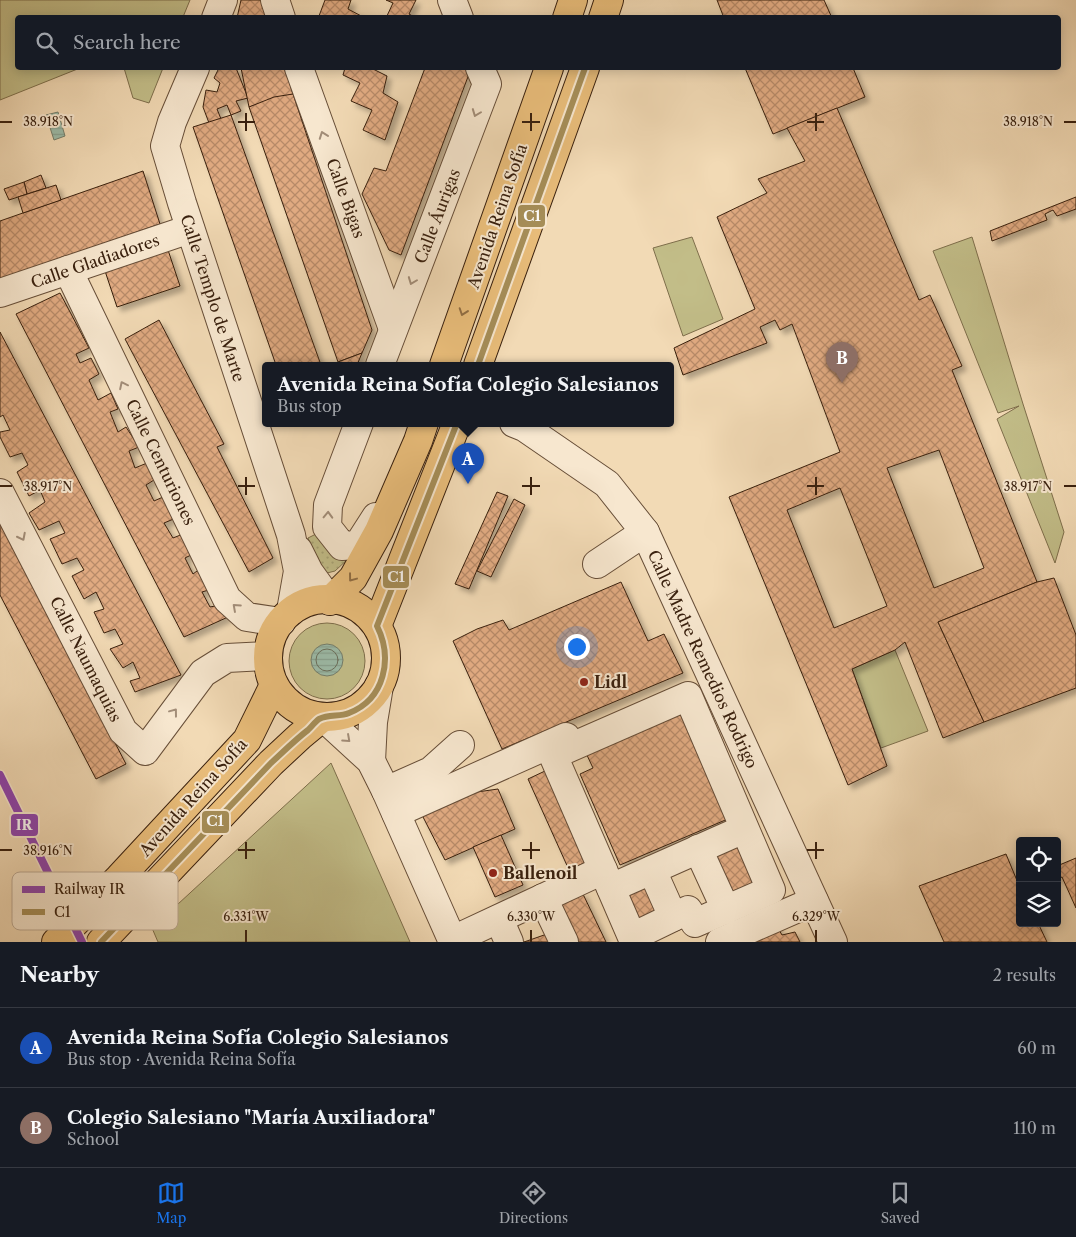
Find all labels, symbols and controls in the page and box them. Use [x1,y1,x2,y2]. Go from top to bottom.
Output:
search box [15,15,1061,70]
icon: search [33,29,61,57]
text: Search here [73,31,181,54]
one-way arrow [472,108,482,117]
text: 38.918°N [23,114,73,129]
text: 38.918°N [1003,114,1053,129]
one-way arrow [319,131,329,140]
street label: Avenida Reina Sofía [463,140,531,292]
street label: Calle Bigas [322,155,370,241]
street label: Calle Áurigas [410,166,464,266]
line badge: C1 [517,204,546,228]
text: C1 [523,207,541,225]
street label: Calle Templo de Marte [176,212,250,384]
street label: Calle Gladiadores [28,230,162,292]
one-way arrow [408,276,418,285]
one-way arrow [459,307,469,315]
pin: B [826,342,858,383]
popup [262,362,674,427]
text: Avenida Reina Sofía Colegio Salesianos [277,373,659,396]
one-way arrow [120,381,130,390]
street label: Calle Centuriones [122,396,200,528]
text: Bus stop [277,396,342,416]
pin: A [452,443,484,484]
text: 38.917°N [24,479,72,494]
text: 38.917°N [1004,479,1052,494]
one-way arrow [323,511,333,519]
one-way arrow [16,531,26,540]
street label: Calle Madre Remedios Rodrigo [644,547,763,771]
line badge: C1 [382,565,410,589]
text: C1 [387,568,405,586]
one-way arrow [349,572,358,582]
street label: Calle Naumaquias [46,593,126,725]
one-way arrow [232,604,241,613]
your location [564,634,590,660]
place label: Lidl [594,672,627,692]
marker: Lidl [578,676,590,688]
one-way arrow [168,708,177,718]
one-way arrow [341,733,350,742]
street label: Avenida Reina Sofía [134,734,252,861]
line badge: C1 [201,810,230,834]
text: C1 [206,812,224,830]
line badge: IR [10,813,39,837]
text: IR [16,816,34,834]
map controls [1016,837,1061,927]
button: locate [1016,837,1061,882]
text: 38.916°N [23,843,73,858]
place label: Ballenoil [503,863,578,883]
marker: Ballenoil [487,867,499,879]
legend [12,872,178,930]
text: Railway IR [54,880,125,898]
button: layers [1016,882,1061,927]
text: C1 [54,903,71,921]
text: 6.331°W [223,909,270,924]
text: 6.330°W [507,909,556,924]
text: 6.329°W [792,909,841,924]
text: Nearby [20,962,99,987]
text: 2 results [993,965,1056,985]
text: Avenida Reina Sofía Colegio Salesianos [67,1026,449,1049]
text: A [30,1038,42,1058]
text: 60 m [1017,1038,1056,1058]
text: Bus stop · Avenida Reina Sofía [67,1049,296,1069]
text: Colegio Salesiano "María Auxiliadora" [67,1106,435,1129]
text: B [30,1118,42,1138]
text: 110 m [1013,1118,1056,1138]
text: School [67,1129,119,1149]
tab: Map [156,1179,186,1227]
tab: Directions [499,1179,568,1227]
tab: Saved [881,1179,920,1227]

